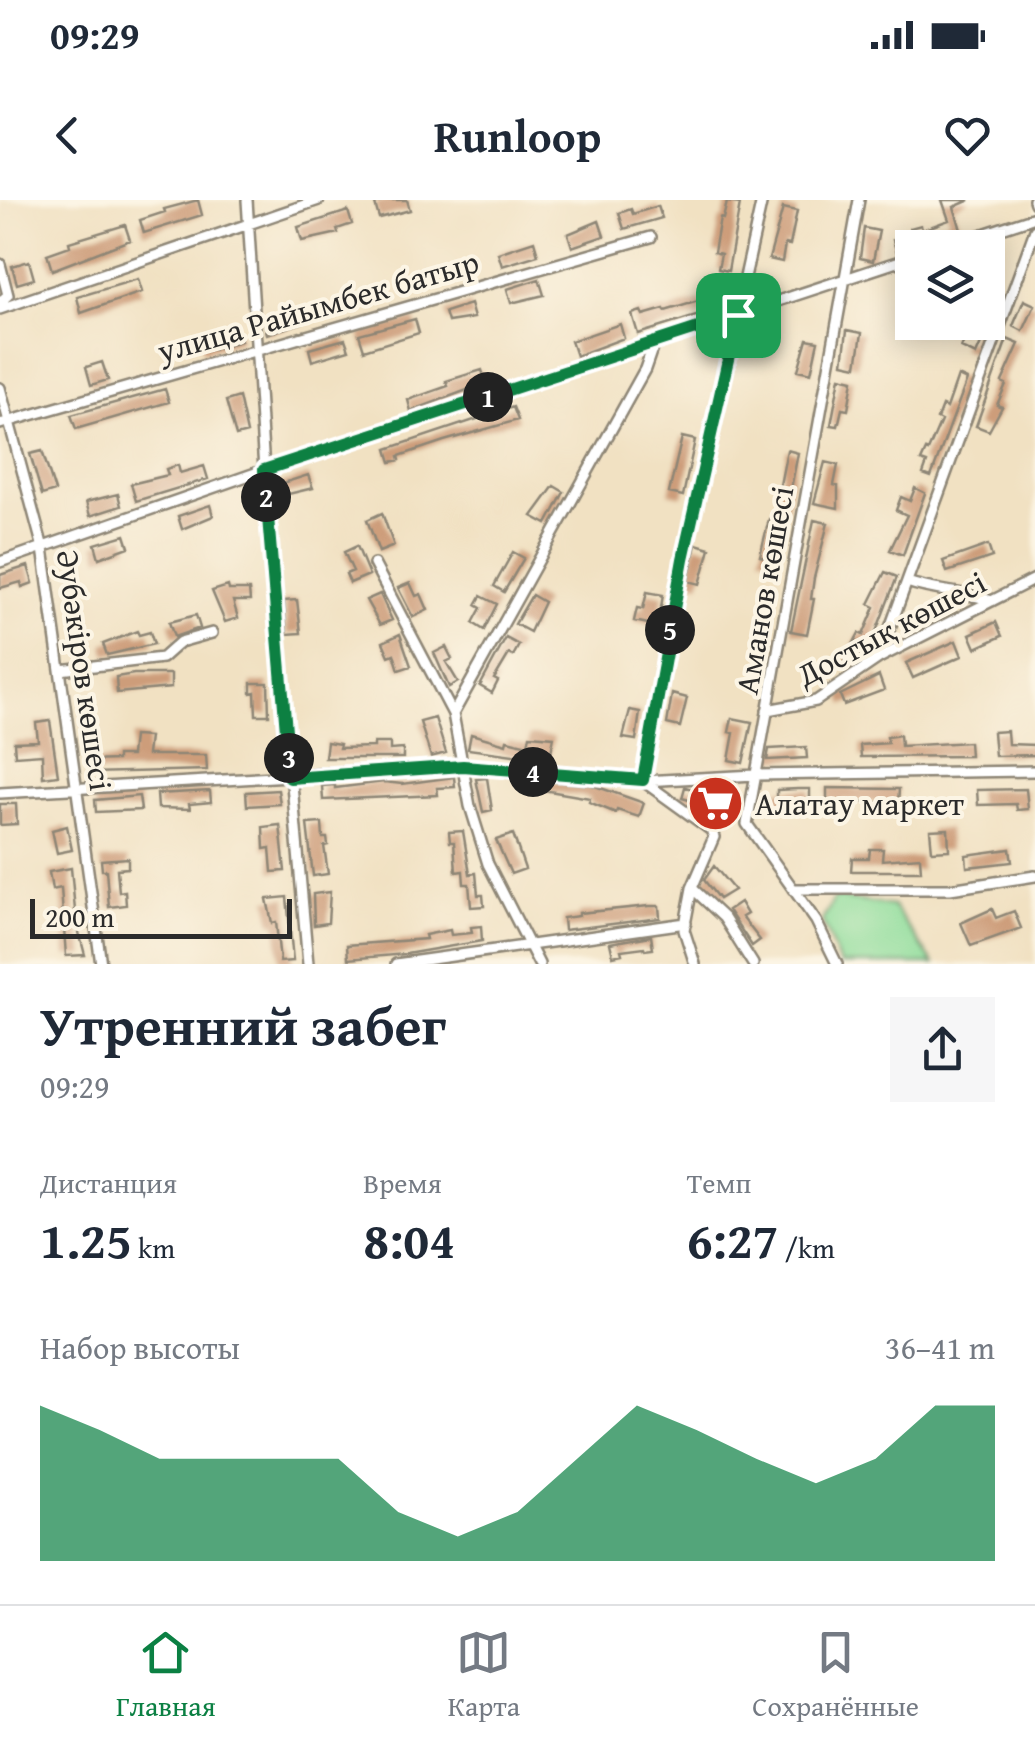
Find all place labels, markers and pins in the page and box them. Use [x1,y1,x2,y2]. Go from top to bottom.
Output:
pin [696,273,781,358]
pin: 1 [463,372,513,422]
pin: 2 [241,472,291,522]
pin: 5 [645,605,695,655]
pin: 3 [264,733,314,783]
pin: 4 [508,747,558,797]
supermarket icon: Алатау маркет [686,773,746,833]
place label: Алатау маркет [755,780,964,827]

